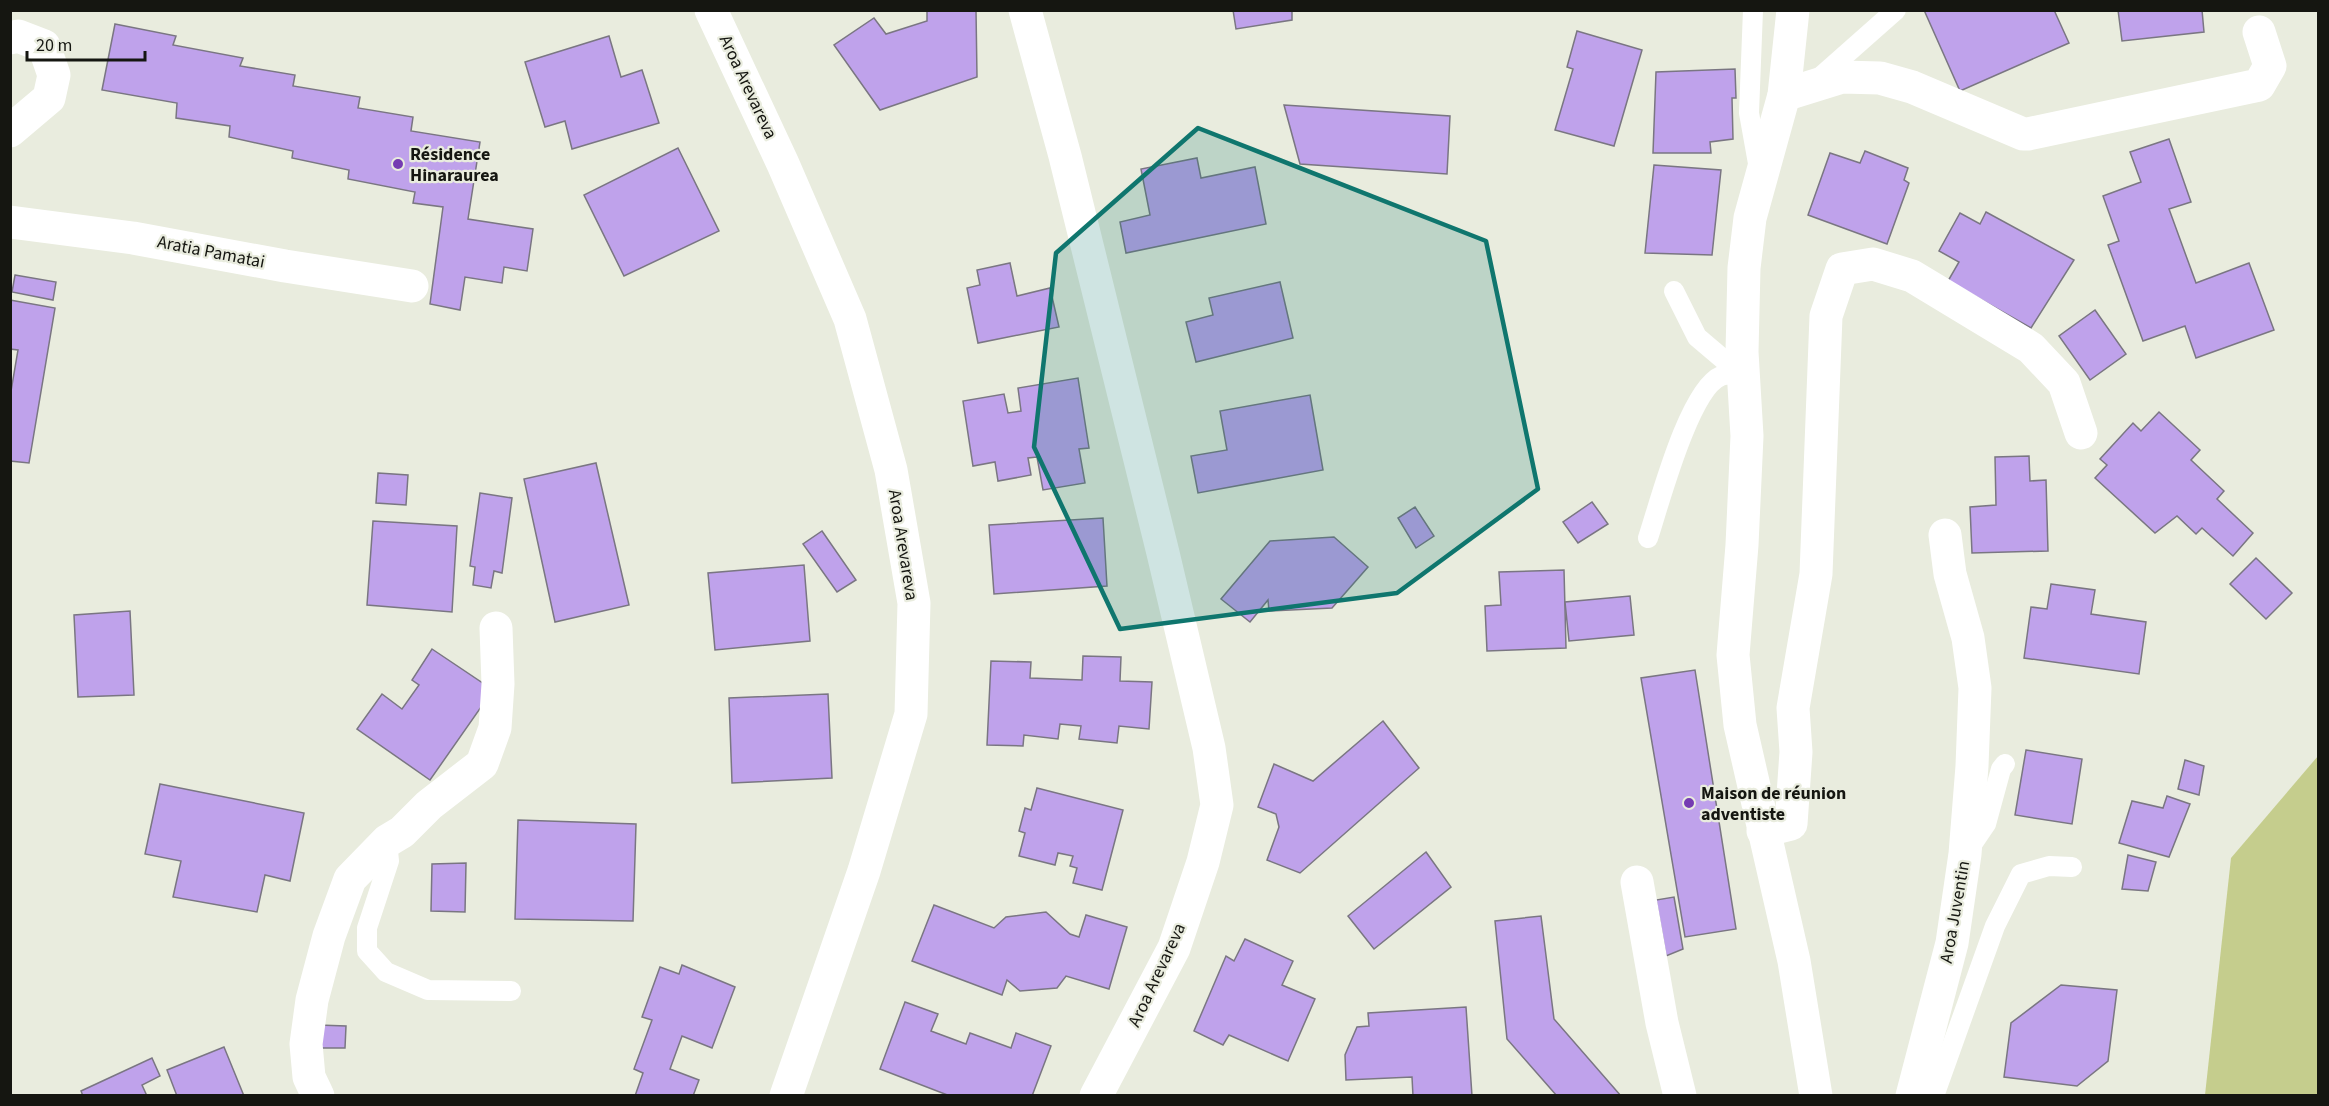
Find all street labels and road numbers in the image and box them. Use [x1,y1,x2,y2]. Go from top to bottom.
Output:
street label: Aroa Arevareva [713,31,783,143]
street label: Aratia Pamatai [155,229,267,275]
street label: Aroa Arevareva [882,488,924,602]
street label: Aroa Juventin [1934,859,1976,965]
street label: Aroa Arevareva [1122,919,1192,1031]

